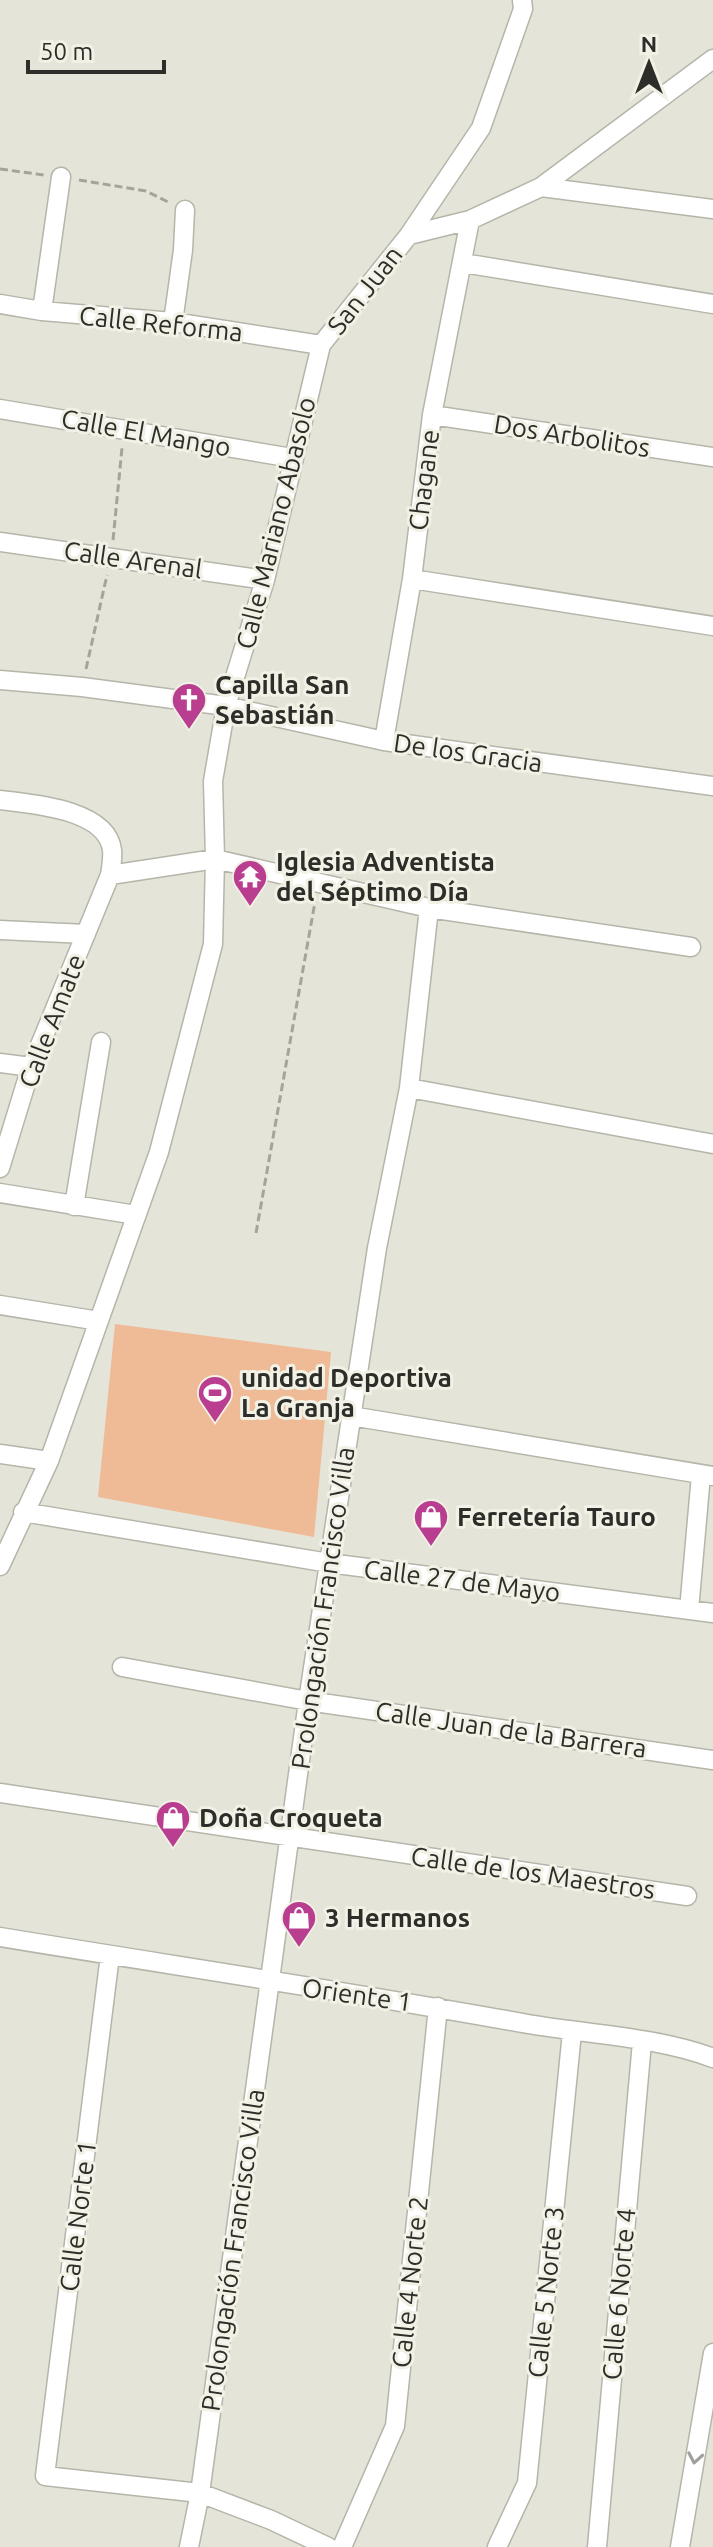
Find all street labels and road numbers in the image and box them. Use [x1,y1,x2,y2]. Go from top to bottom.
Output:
street label: San Juan [321,240,408,339]
street label: Calle Reforma [78,300,244,347]
street label: Calle Mariano Abasolo [230,394,321,652]
street label: Calle El Mango [59,403,233,462]
street label: Dos Arbolitos [492,409,652,462]
street label: Chagane [403,428,444,532]
street label: Calle Arenal [62,535,204,584]
street label: De los Gracia [392,728,544,777]
street label: Calle Amate [13,950,90,1092]
street label: Prolongación Francisco Villa [286,1445,359,1771]
street label: Calle 27 de Mayo [362,1554,562,1607]
street label: Calle Juan de la Barrera [373,1696,649,1763]
street label: Calle de los Maestros [409,1841,657,1904]
street label: Oriente 1 [300,1972,414,2017]
street label: Prolongación Francisco Villa [196,2087,269,2413]
street label: Calle Norte 1 [54,2139,101,2293]
street label: Calle 4 Norte 2 [386,2195,433,2369]
street label: Calle 5 Norte 3 [522,2205,569,2379]
street label: Calle 6 Norte 4 [597,2207,640,2381]

